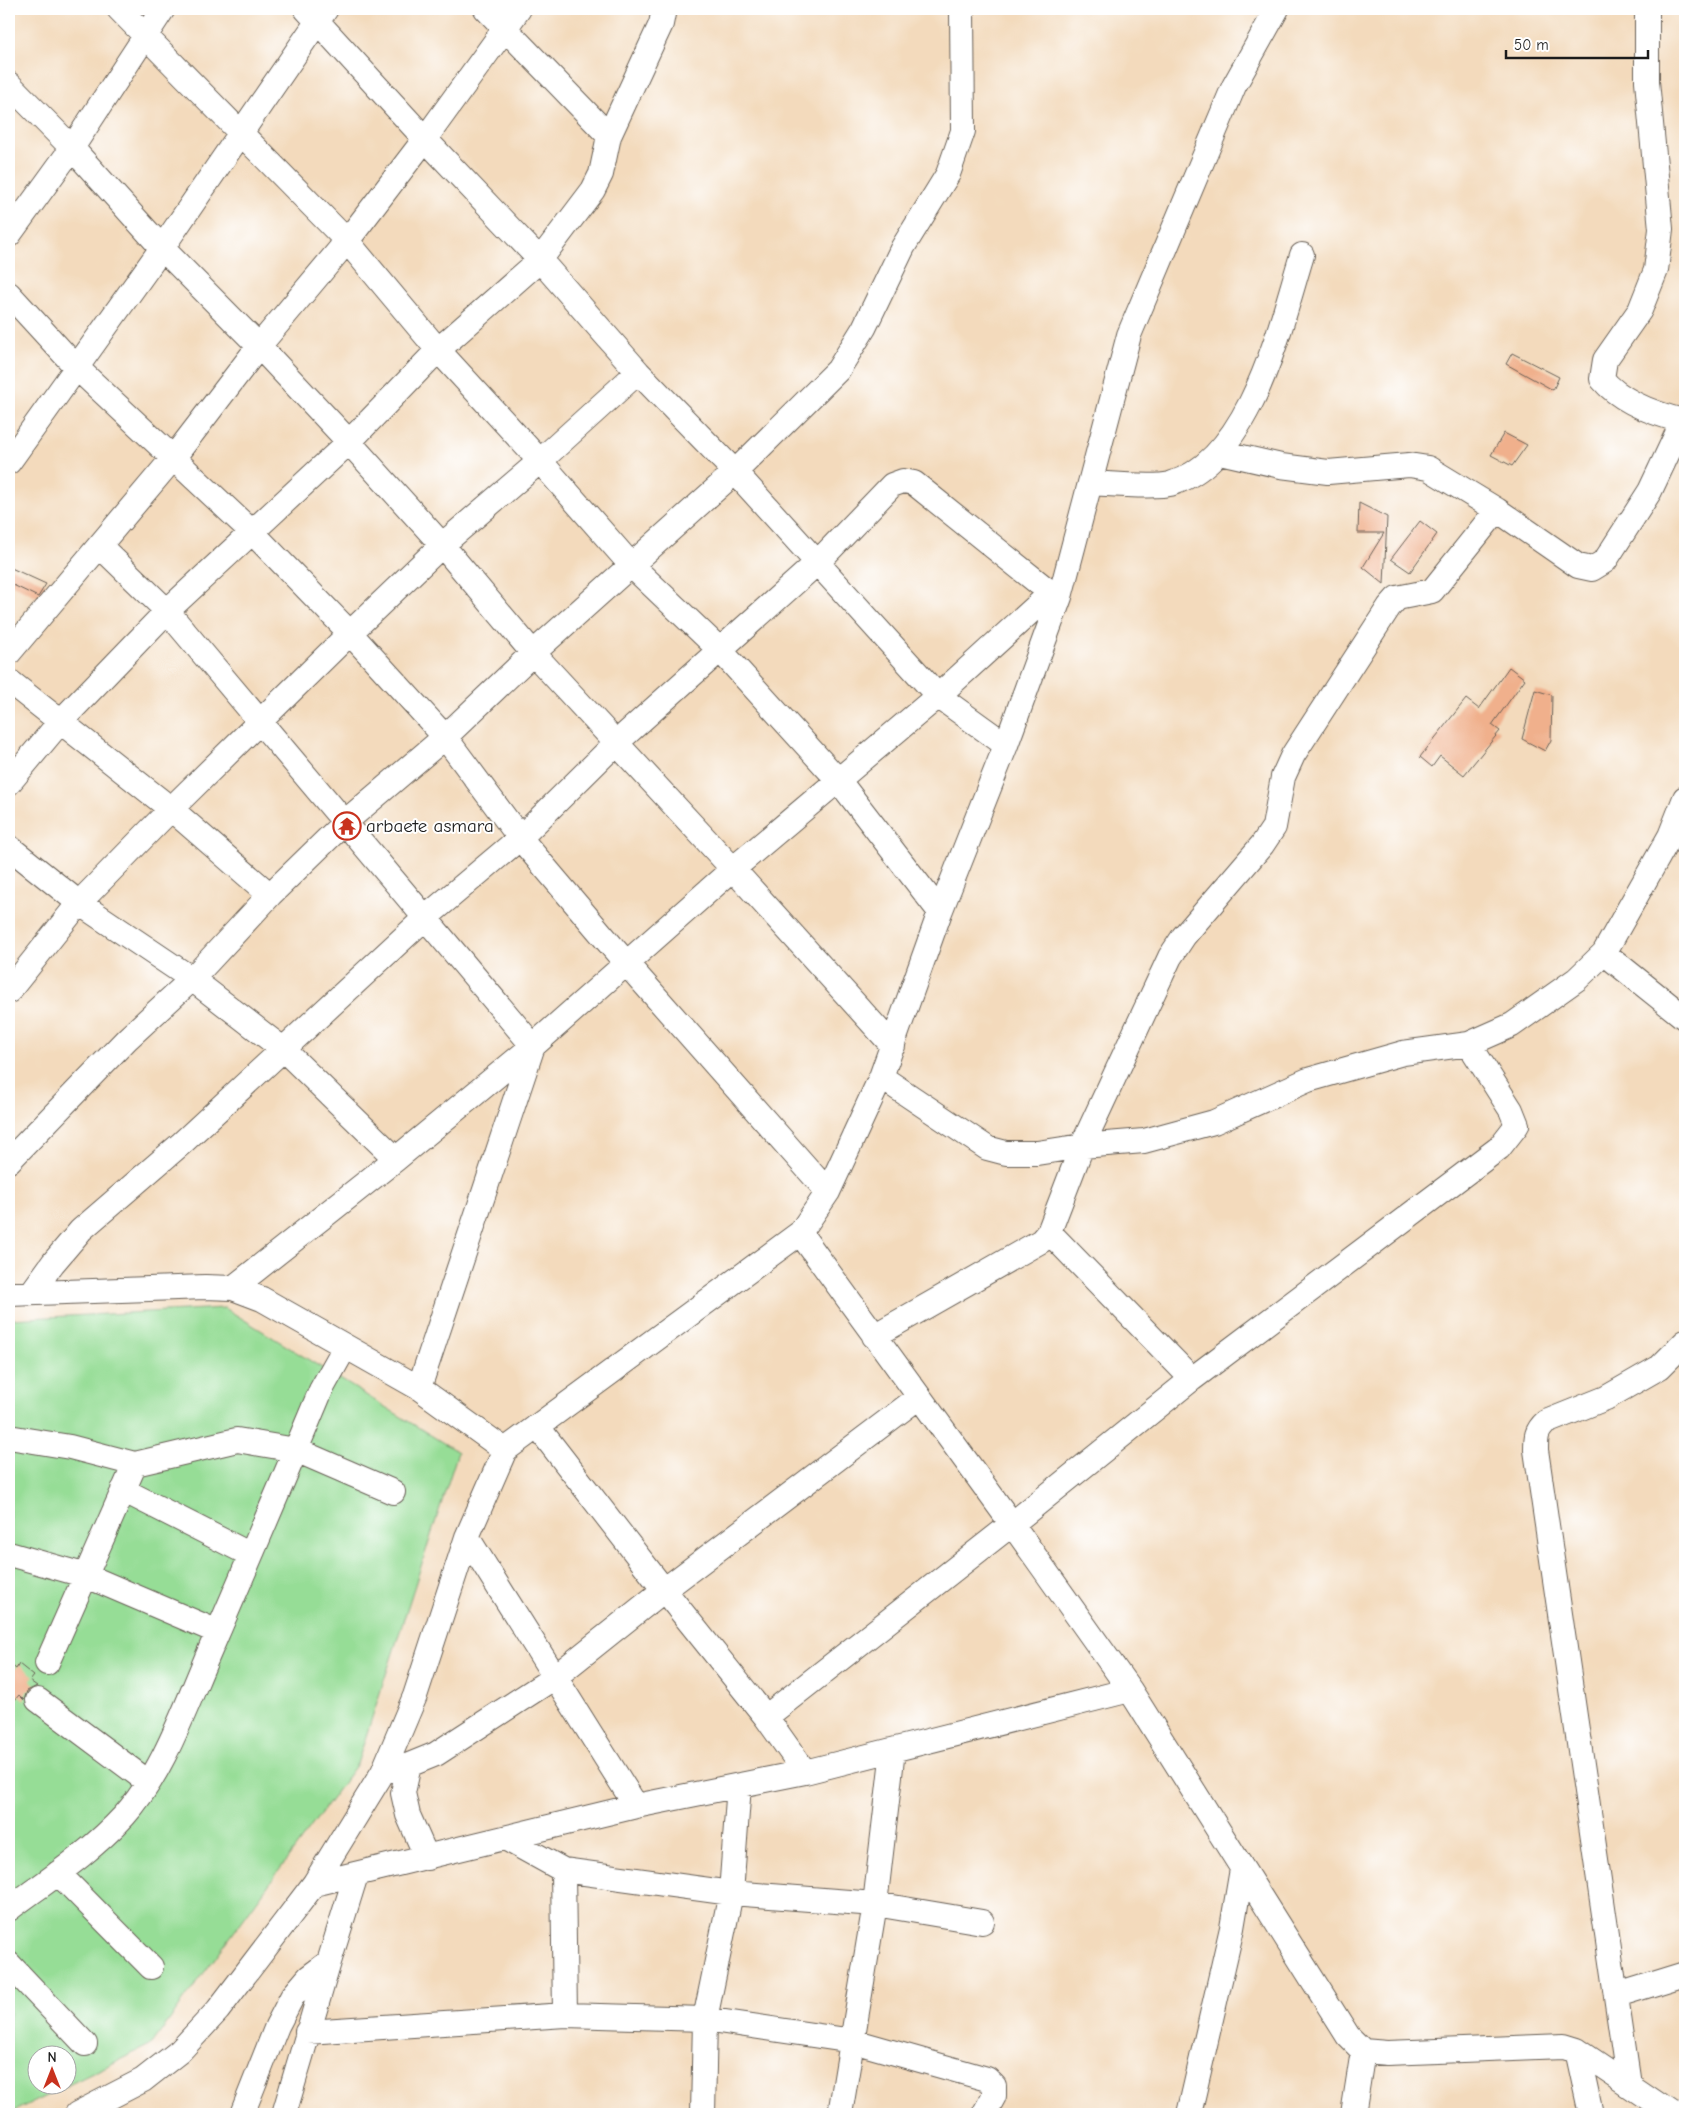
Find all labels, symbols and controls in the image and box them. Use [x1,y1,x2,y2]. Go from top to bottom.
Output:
scale bar [1506,28,1649,60]
text: 50 m [1514,36,1549,54]
temple icon: arbaete asmara [332,811,362,841]
place label: arbaete asmara [366,815,494,837]
north arrow [28,2046,78,2096]
text: N [47,2049,57,2066]

